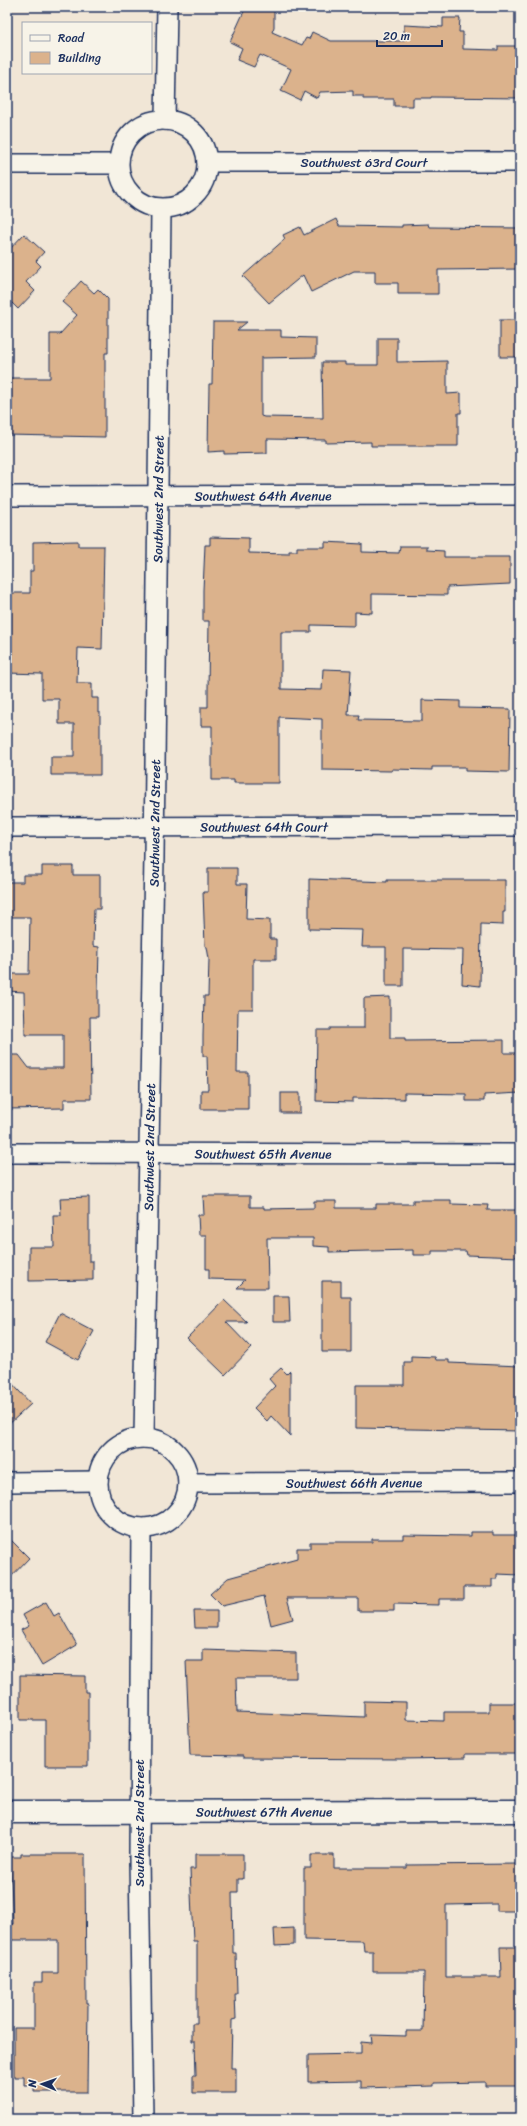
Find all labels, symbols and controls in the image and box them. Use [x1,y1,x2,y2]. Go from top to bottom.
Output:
legend [22,22,152,74]
scale bar [377,22,442,48]
text: 20 m [383,25,410,47]
text: Road [58,27,85,49]
text: Building [58,47,101,69]
street label: Southwest 63rd Court [301,151,428,174]
street label: Southwest 2nd Street [146,435,171,563]
street label: Southwest 64th Avenue [194,484,332,508]
street label: Southwest 2nd Street [142,759,167,887]
street label: Southwest 64th Court [200,815,329,839]
street label: Southwest 2nd Street [137,1083,162,1211]
street label: Southwest 65th Avenue [194,1142,331,1166]
street label: Southwest 66th Avenue [286,1471,422,1495]
street label: Southwest 2nd Street [128,1759,151,1887]
street label: Southwest 67th Avenue [196,1800,332,1824]
north arrow [22,2064,62,2104]
text: N [23,2079,42,2089]

